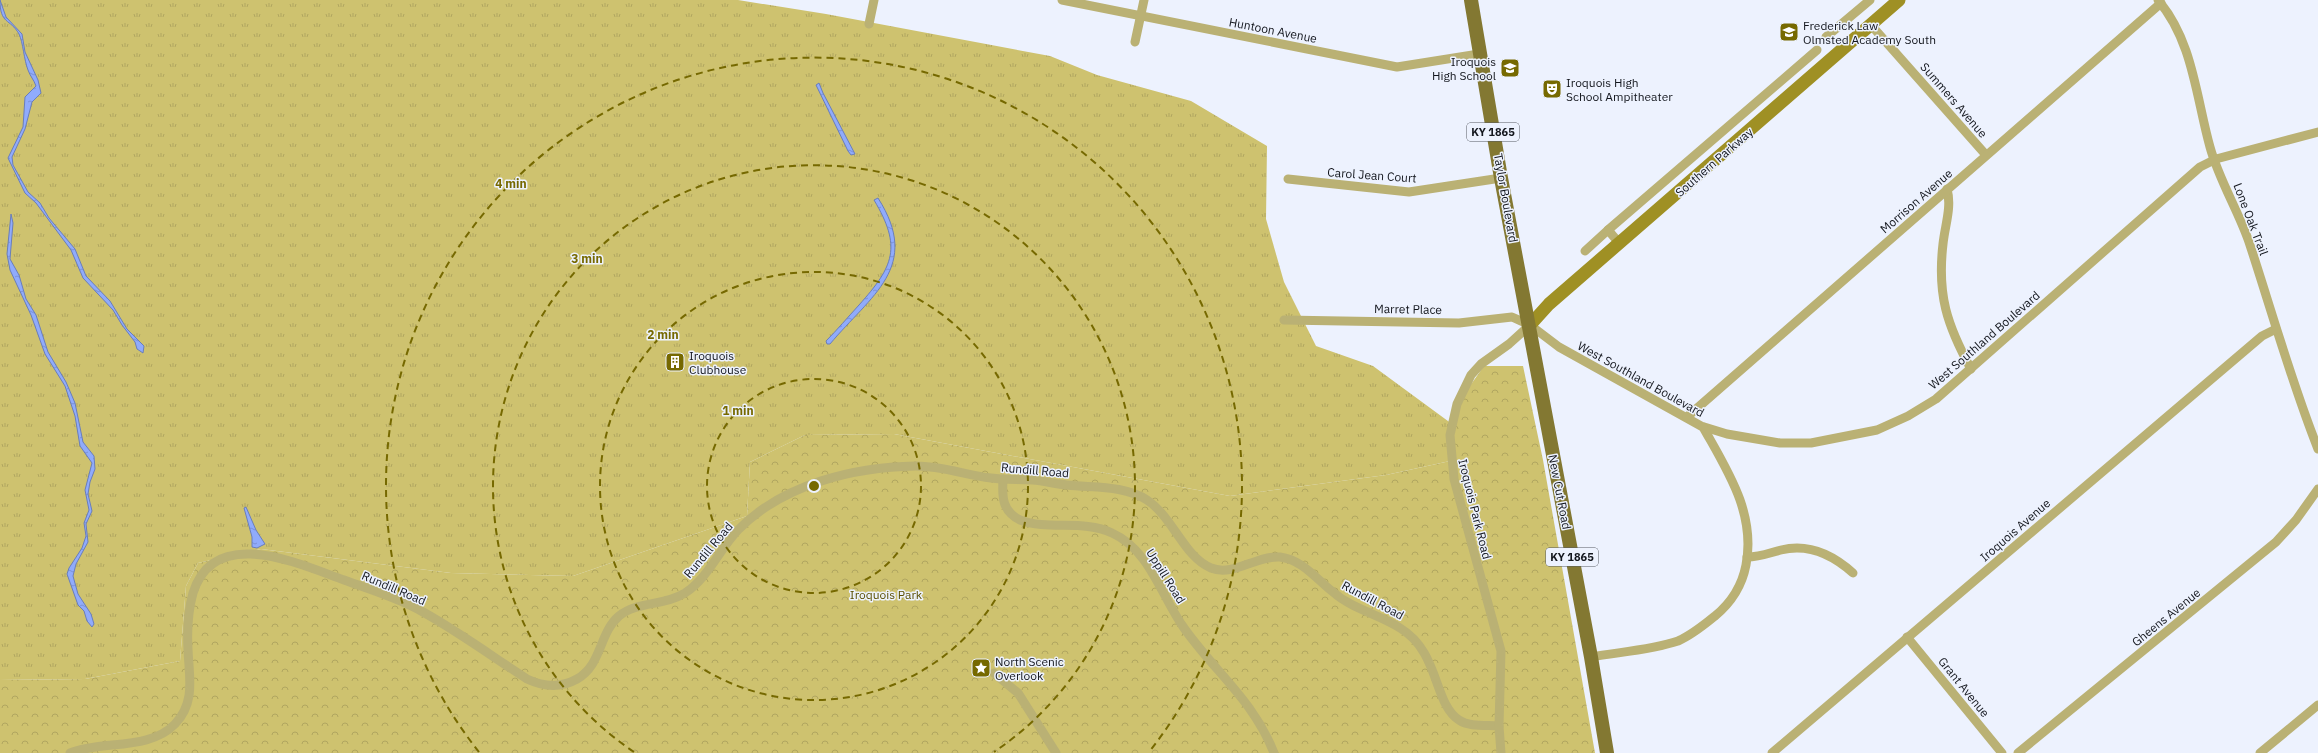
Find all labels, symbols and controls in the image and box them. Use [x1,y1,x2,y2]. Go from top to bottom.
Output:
street label: Huntoon Avenue [1228,14,1319,46]
place label: Frederick Law Olmsted Academy South [1803,18,1936,47]
school or university icon: Frederick Law Olmsted Academy South [1778,21,1800,43]
place label: Iroquois High School [1432,54,1496,83]
school or university icon: Iroquois High School [1499,57,1521,79]
street label: Summers Avenue [1917,59,1991,141]
place label: Iroquois High School Ampitheater [1566,75,1673,104]
theatre icon: Iroquois High School Ampitheater [1541,78,1563,100]
road number: KY 1865 [1467,123,1519,141]
street label: Southern Parkway [1672,124,1756,200]
street label: Taylor Boulevard [1491,152,1521,244]
street label: Carol Jean Court [1327,164,1417,186]
street label: Morrison Avenue [1877,165,1955,236]
text: 4 min [495,176,527,191]
street label: Lone Oak Trail [2230,181,2272,257]
text: 3 min [571,251,603,266]
street label: West Southland Boulevard [1925,288,2043,392]
street label: Marret Place [1374,301,1443,317]
text: 2 min [647,327,679,342]
street label: West Southland Boulevard [1575,338,1707,420]
place label: Iroquois Clubhouse [689,348,747,377]
building icon: Iroquois Clubhouse [664,351,686,373]
text: 1 min [722,403,754,418]
street label: New Cut Road [1545,453,1575,531]
street label: Iroquois Park Road [1455,457,1495,561]
street label: Rundill Road [1000,460,1070,480]
centre of rings [807,479,821,493]
street label: Iroquois Avenue [1977,495,2053,565]
street label: Rundill Road [680,519,736,581]
street label: Uppill Road [1143,546,1189,606]
road number: KY 1865 [1546,548,1598,566]
street label: Rundill Road [360,568,428,608]
street label: Rundill Road [1339,577,1407,623]
street label: Gheens Avenue [2129,585,2204,649]
park label: Iroquois Park [850,587,923,602]
place label: North Scenic Overlook [995,654,1064,683]
street label: Grant Avenue [1935,654,1993,720]
place icon: North Scenic Overlook [970,657,992,679]

